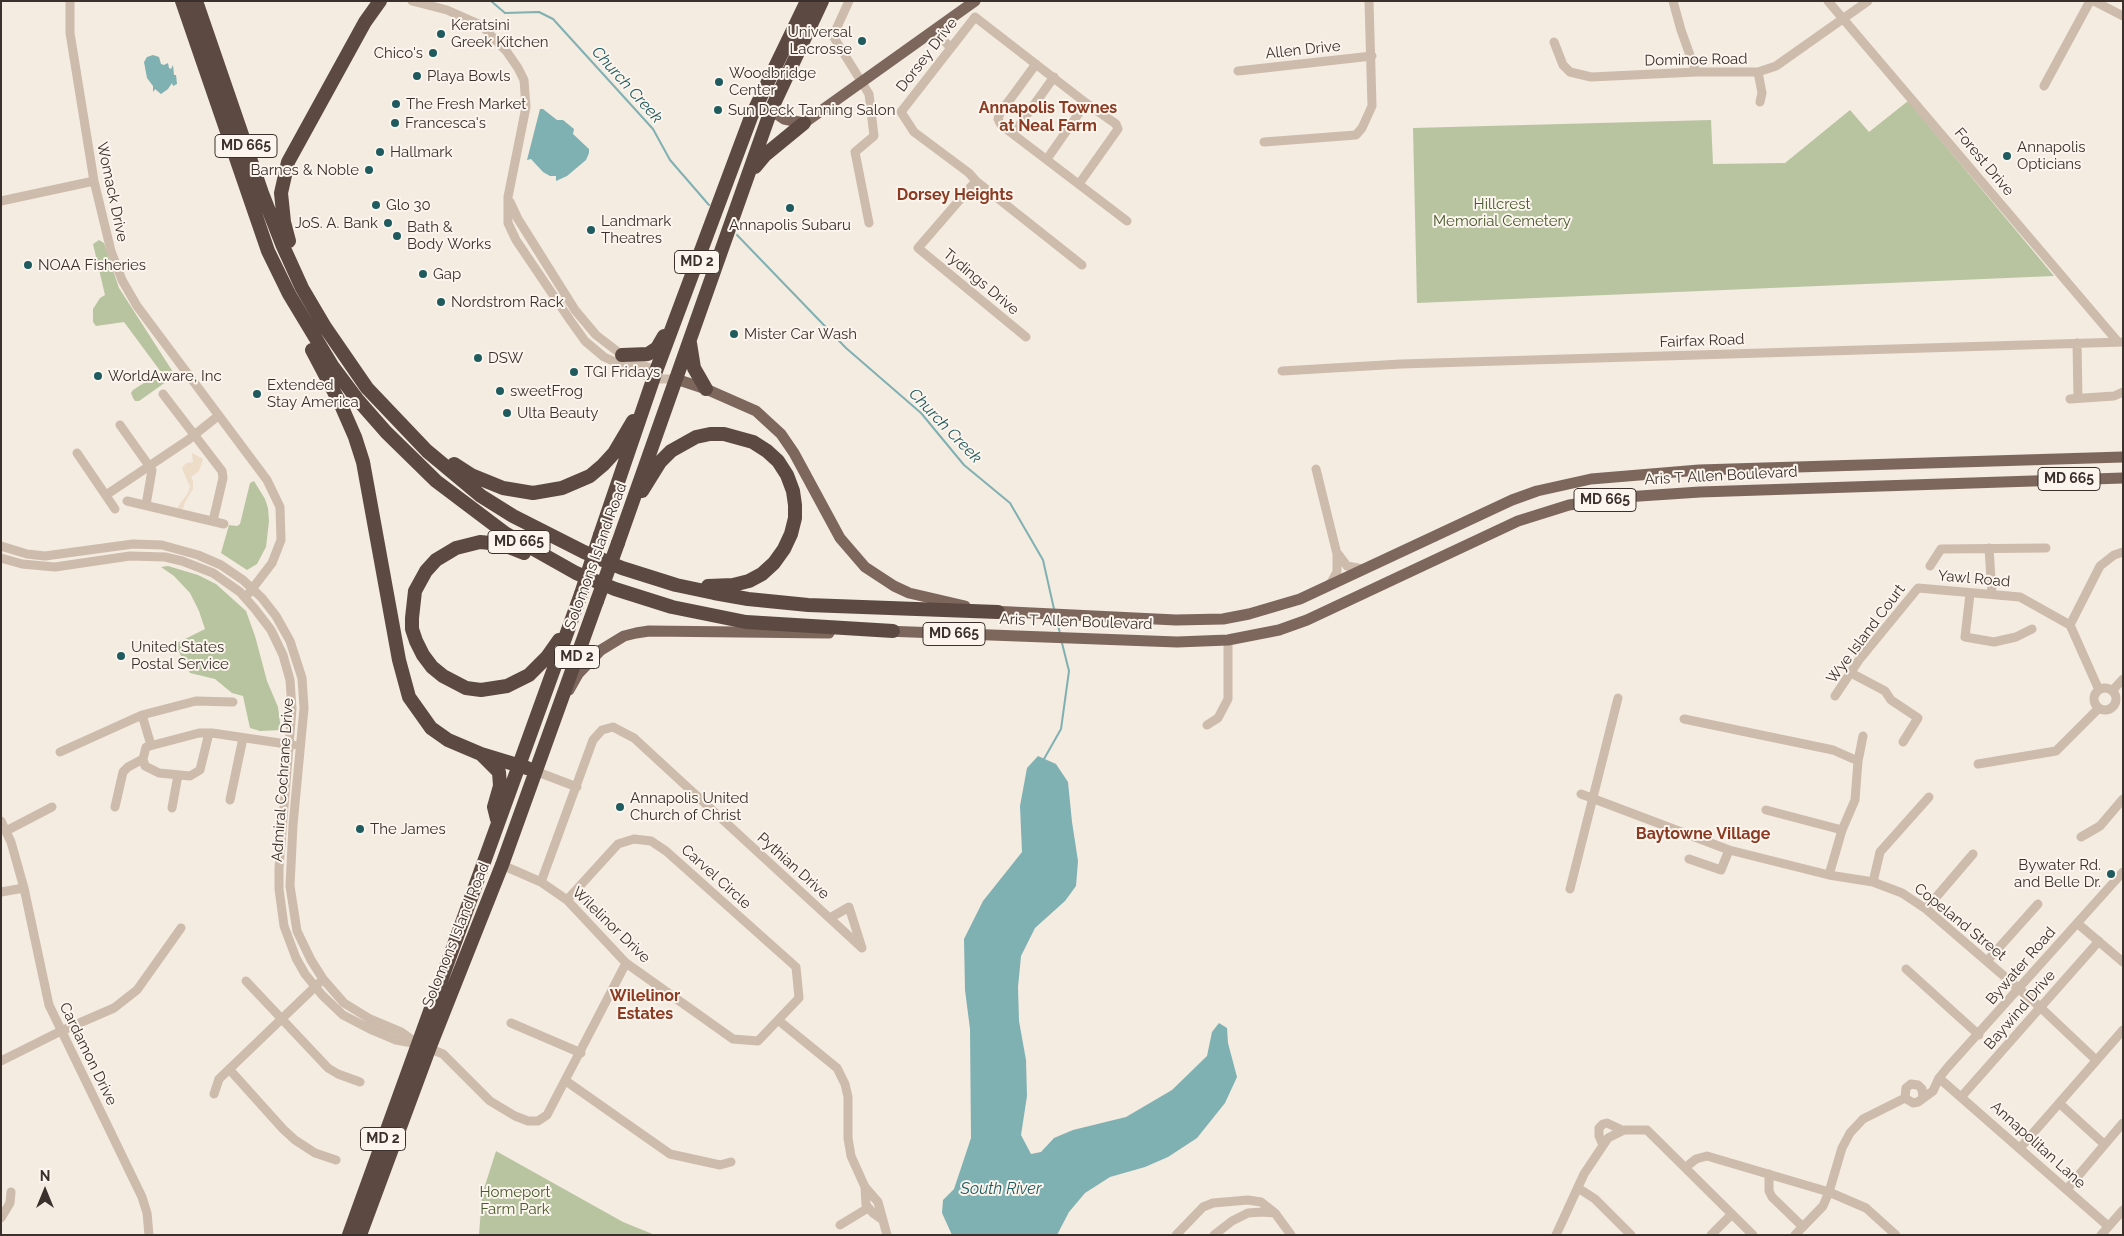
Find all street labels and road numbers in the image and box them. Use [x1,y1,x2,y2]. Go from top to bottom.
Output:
street label: Dorsey Drive [893,15,961,95]
street label: Allen Drive [1265,37,1341,63]
street label: Dominoe Road [1644,50,1748,70]
street label: Forest Drive [1950,124,2018,200]
road number: MD 665 [215,134,277,158]
street label: Womack Drive [93,141,131,243]
street label: Tydings Drive [939,245,1023,319]
road number: MD 2 [674,250,720,274]
street label: Fairfax Road [1659,331,1745,351]
street label: Aris T Allen Boulevard [1644,463,1798,489]
road number: MD 665 [2038,468,2100,490]
street label: Solomons Island Road [561,480,631,632]
road number: MD 665 [1574,488,1636,512]
road number: MD 665 [488,530,550,554]
street label: Yawl Road [1937,567,2011,591]
street label: Wye Island Court [1823,581,1909,687]
street label: Aris T Allen Boulevard [999,610,1153,634]
road number: MD 665 [923,622,985,646]
road number: MD 2 [554,646,600,669]
street label: Admiral Cochrane Drive [268,697,298,863]
street label: Pythian Drive [753,829,833,903]
street label: Carvel Circle [677,841,755,913]
street label: Solomons Island Road [419,860,493,1010]
street label: Copeland Street [1910,879,2010,965]
street label: Wilelinor Drive [568,883,654,967]
street label: Bywater Road [1982,924,2060,1008]
street label: Baywind Drive [1981,967,2059,1053]
street label: Cardamon Drive [55,1000,121,1108]
street label: Annapolitan Lane [1987,1098,2089,1192]
road number: MD 2 [360,1128,406,1150]

